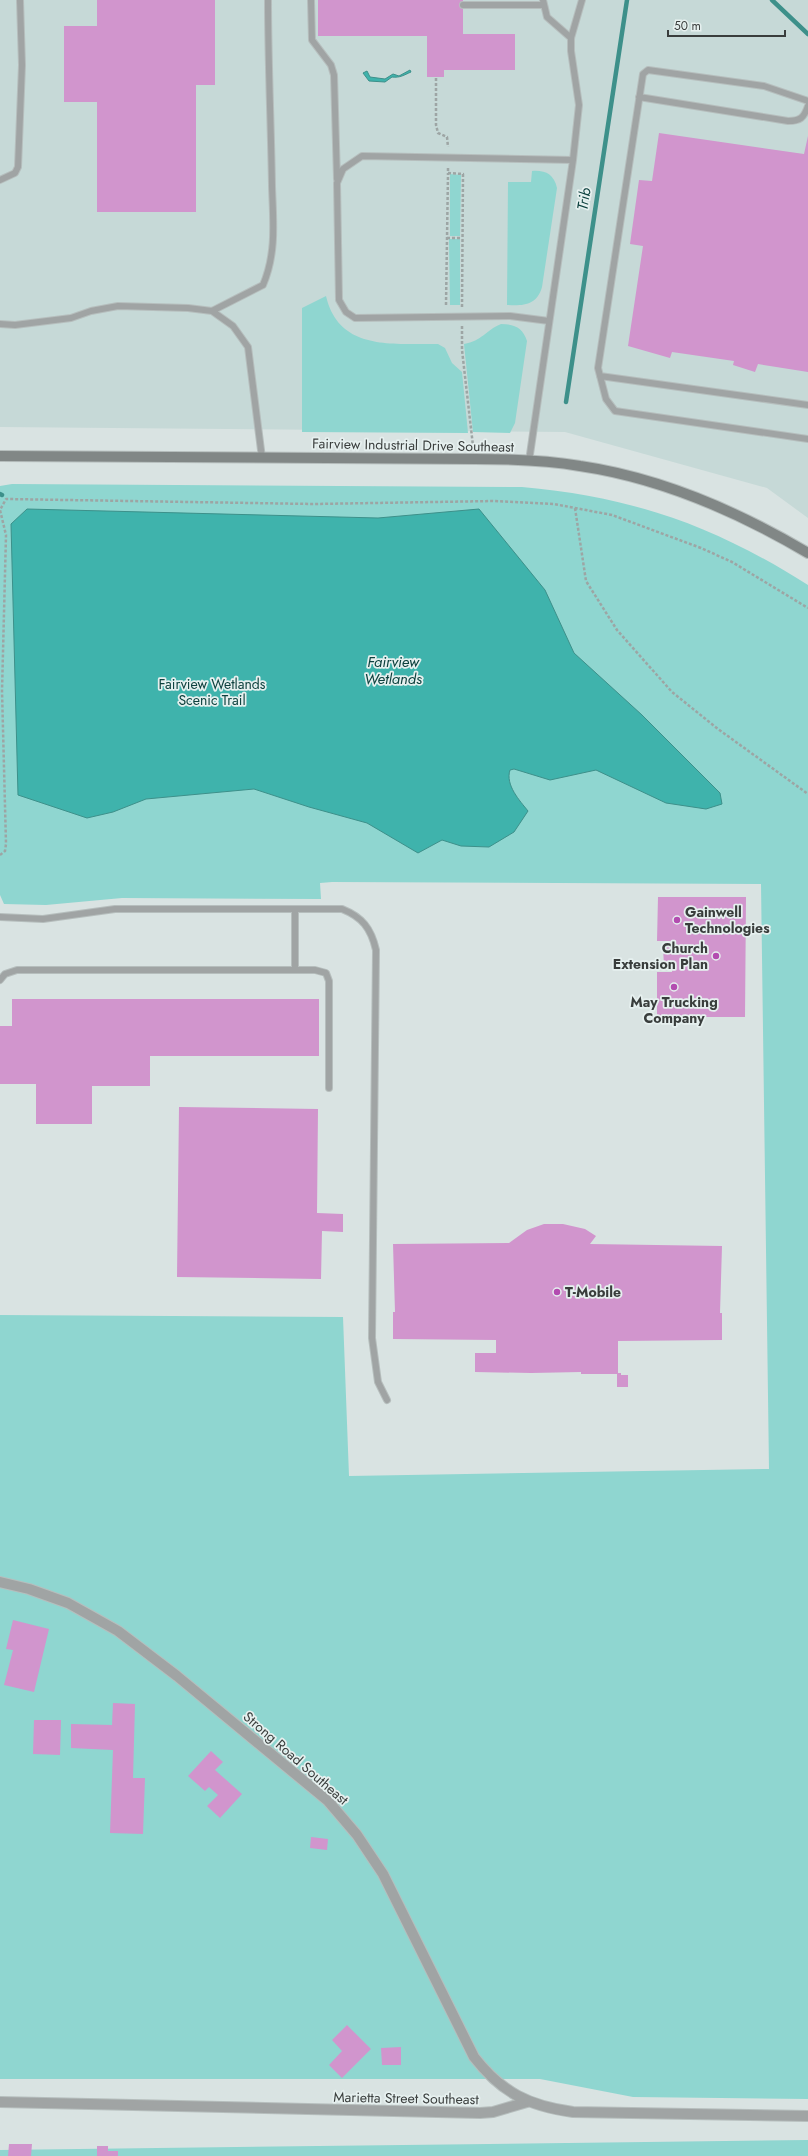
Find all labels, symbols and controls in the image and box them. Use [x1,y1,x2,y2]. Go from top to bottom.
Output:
scale bar [668,12,785,38]
text: 50 m [674,17,701,35]
water label: Trib [571,185,597,212]
street label: Fairview Industrial Drive Southeast [312,433,515,457]
water label: Fairview Wetlands [364,651,422,690]
park label: Fairview Wetlands Scenic Trail [159,674,266,710]
place label: Gainwell Technologies [685,902,770,938]
marker: Gainwell Technologies [672,915,682,925]
place label: Church Extension Plan [613,938,708,974]
marker: Church Extension Plan [711,951,721,961]
marker: May Trucking Company [669,982,679,992]
place label: May Trucking Company [630,992,718,1028]
place label: T-Mobile [565,1282,621,1302]
marker: T-Mobile [552,1287,562,1297]
street label: Strong Road Southeast [239,1707,353,1810]
street label: Marietta Street Southeast [333,2087,479,2109]

